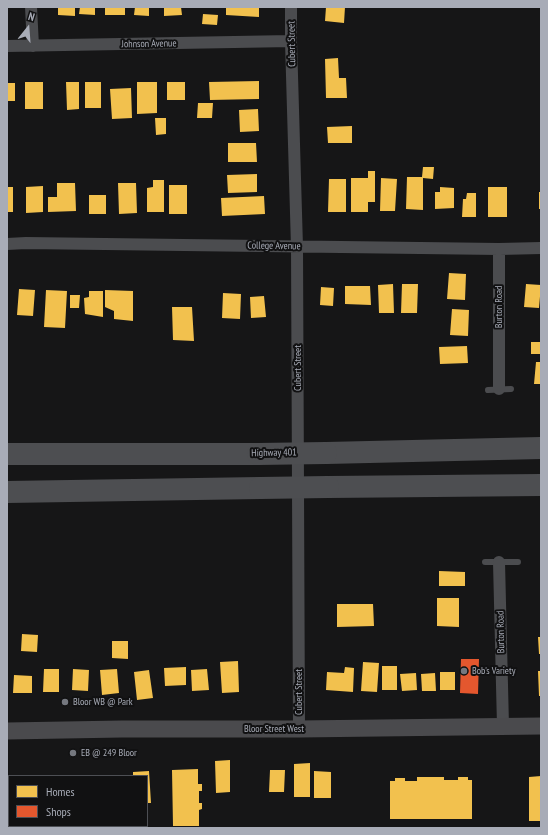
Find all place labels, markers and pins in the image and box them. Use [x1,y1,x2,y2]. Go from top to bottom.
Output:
place label: Bob's Variety [472,665,515,677]
marker: Bob's Variety [459,666,469,676]
place label: Bloor WB @ Park [73,696,133,708]
marker: Bloor WB @ Park [60,697,70,707]
place label: EB @ 249 Bloor [81,747,137,759]
marker: EB @ 249 Bloor [68,748,78,758]

